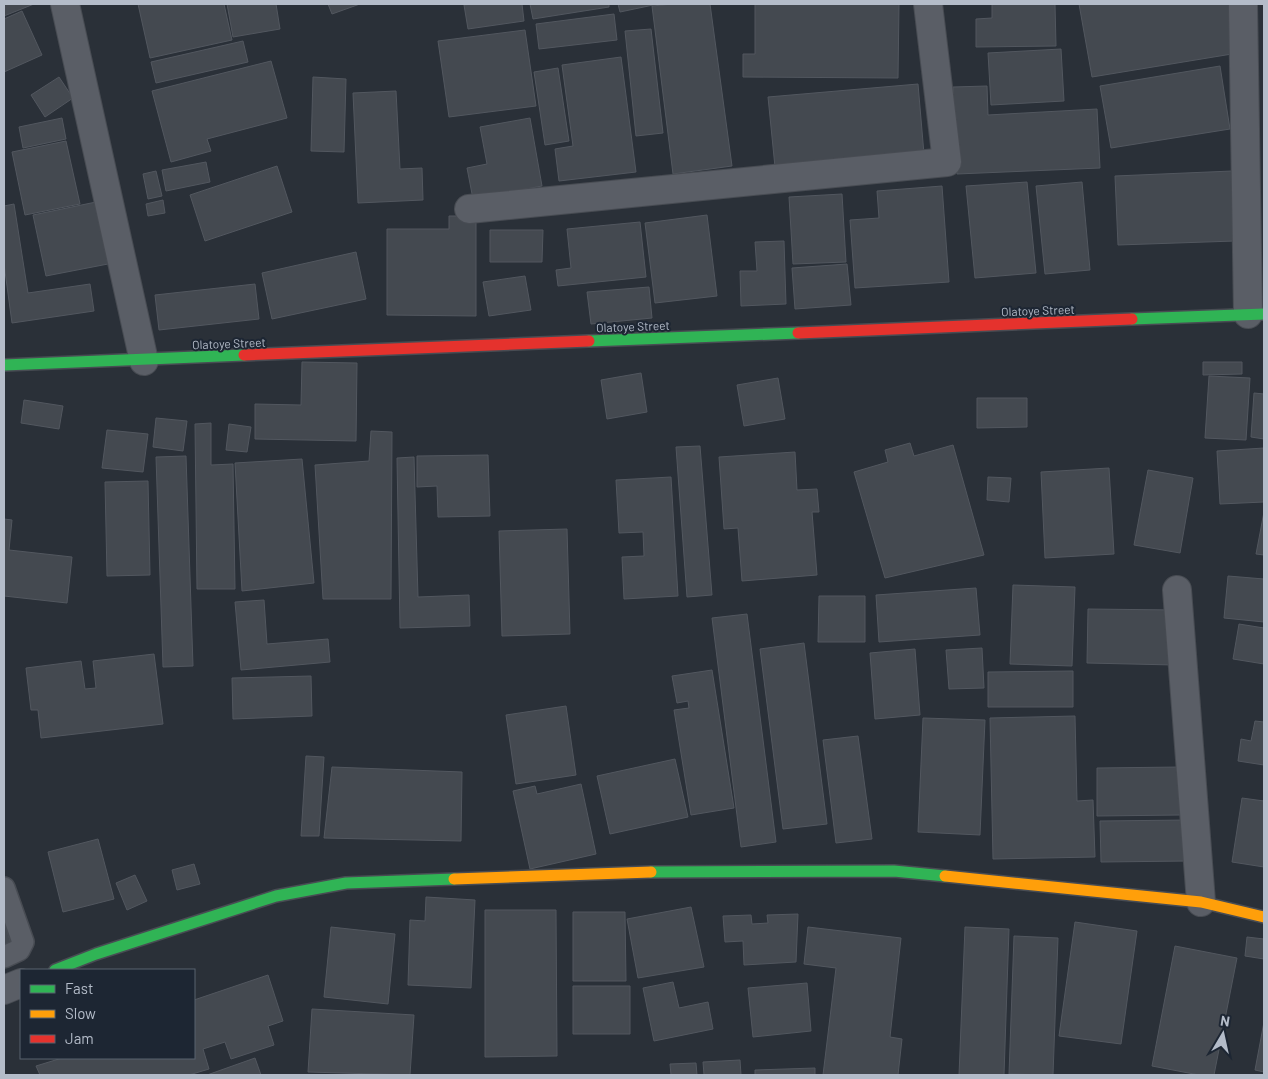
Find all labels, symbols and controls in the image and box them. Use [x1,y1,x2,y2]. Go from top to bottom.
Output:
street label: Olatoye Street [1001,302,1075,318]
street label: Olatoye Street [596,318,670,334]
street label: Olatoye Street [192,335,266,351]
legend [20,969,195,1059]
text: Fast [65,979,93,997]
text: Slow [65,1004,96,1022]
north arrow [1198,1009,1248,1059]
text: N [1219,1012,1231,1030]
text: Jam [65,1029,94,1047]

